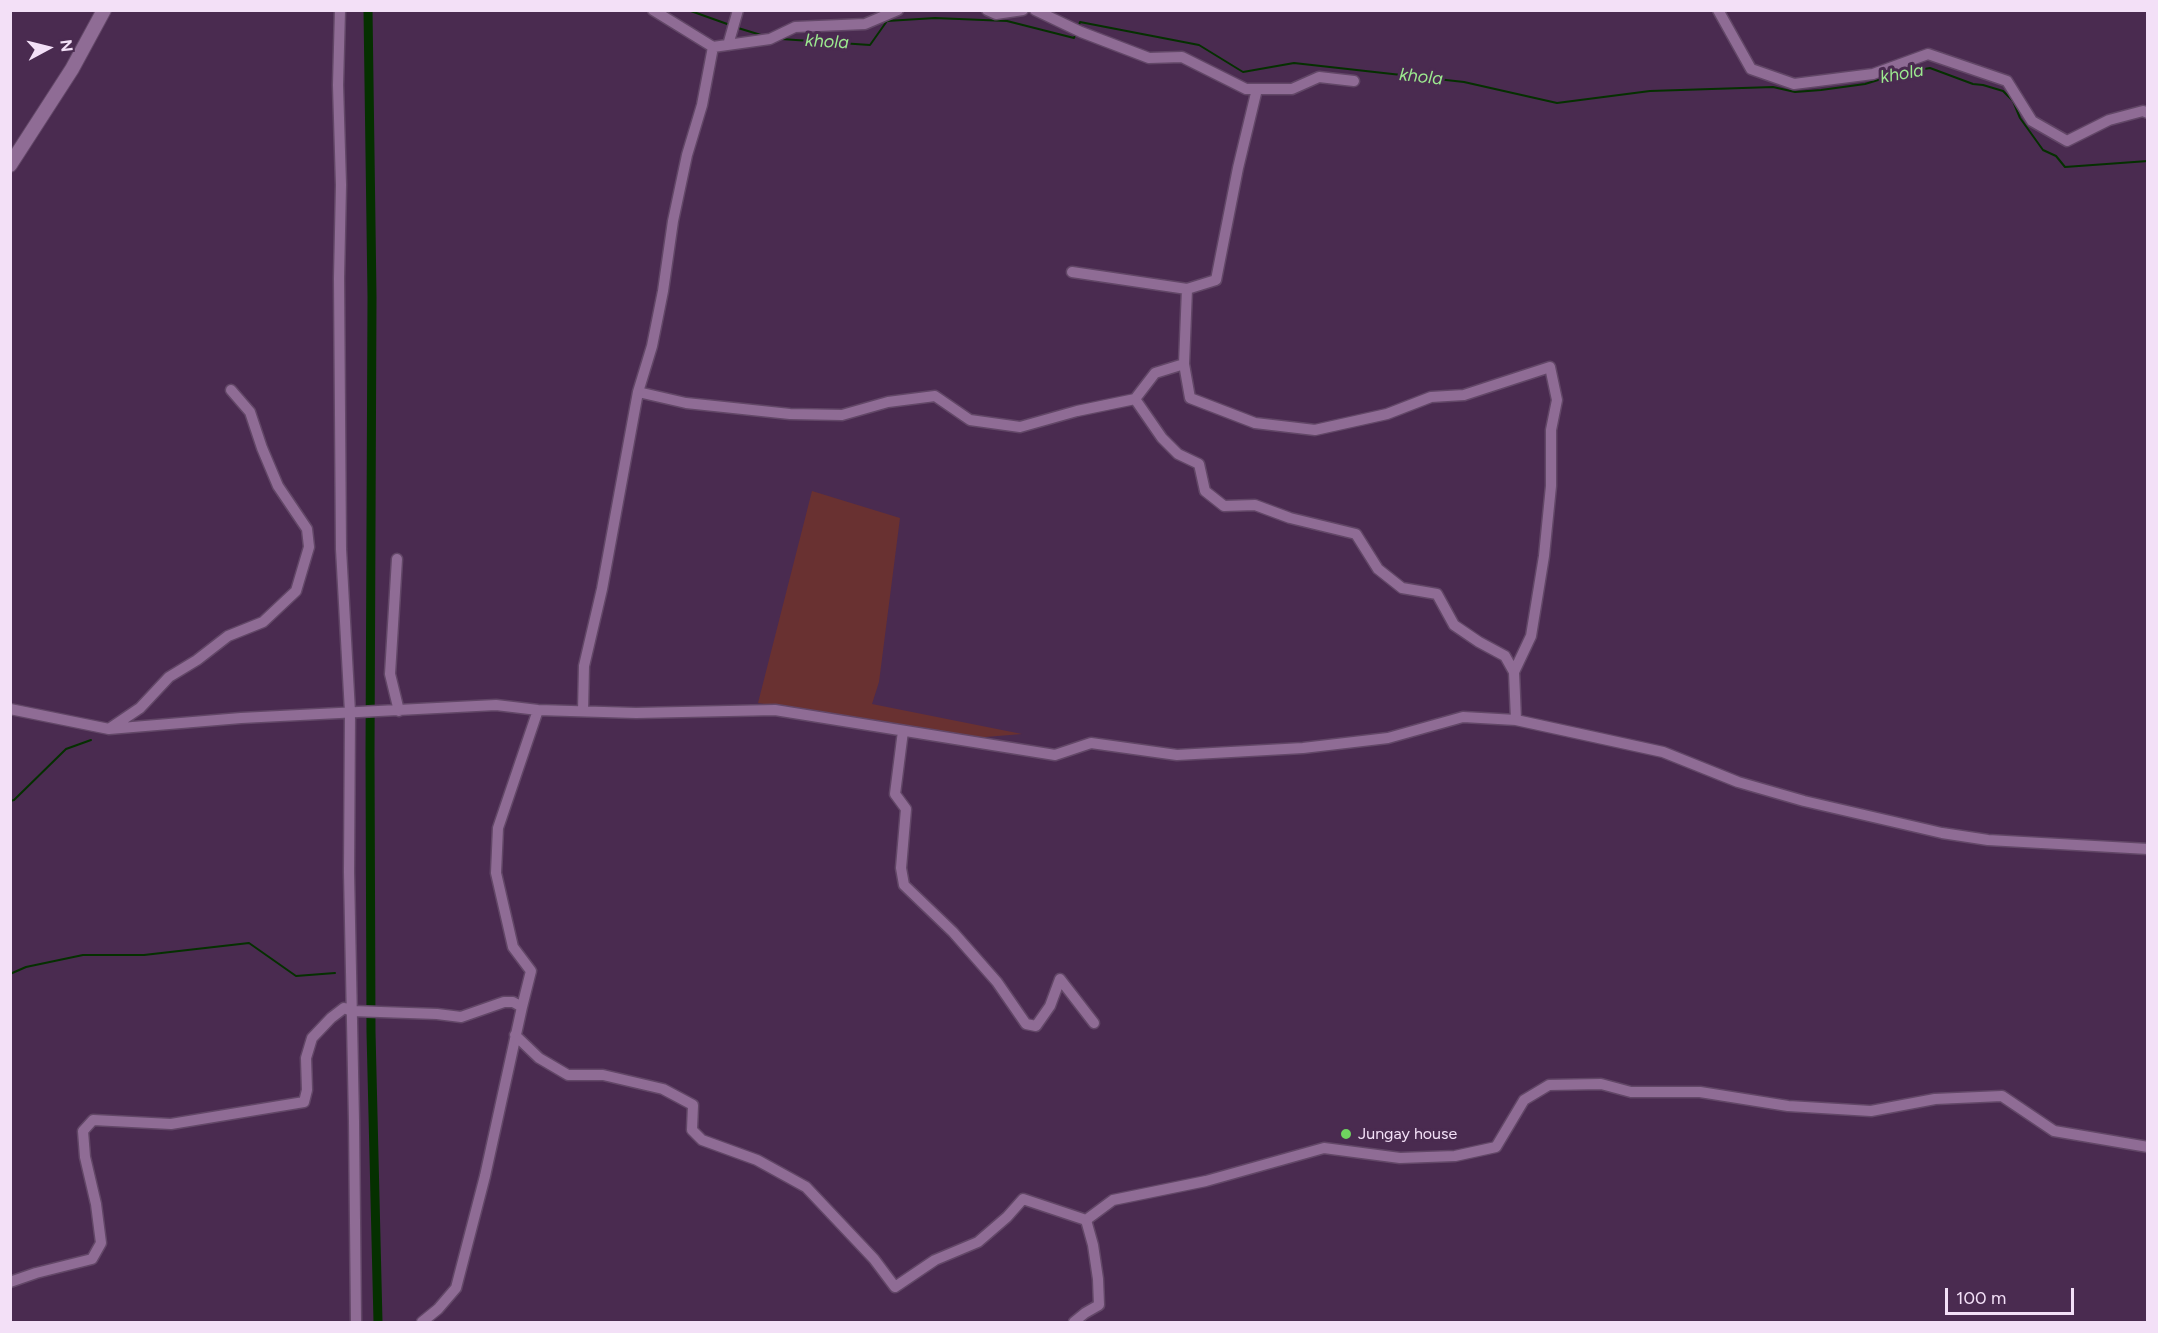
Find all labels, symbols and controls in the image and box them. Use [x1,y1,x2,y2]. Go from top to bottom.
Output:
north arrow [18,18,78,78]
water label: khola [805,30,849,54]
text: N [56,38,77,53]
water label: khola [1879,60,1925,88]
water label: khola [1398,64,1444,90]
place label: Jungay house [1358,1124,1457,1144]
marker: Jungay house [1339,1127,1353,1141]
scale bar [1948,1276,2077,1314]
text: 100 m [1956,1287,2006,1309]

